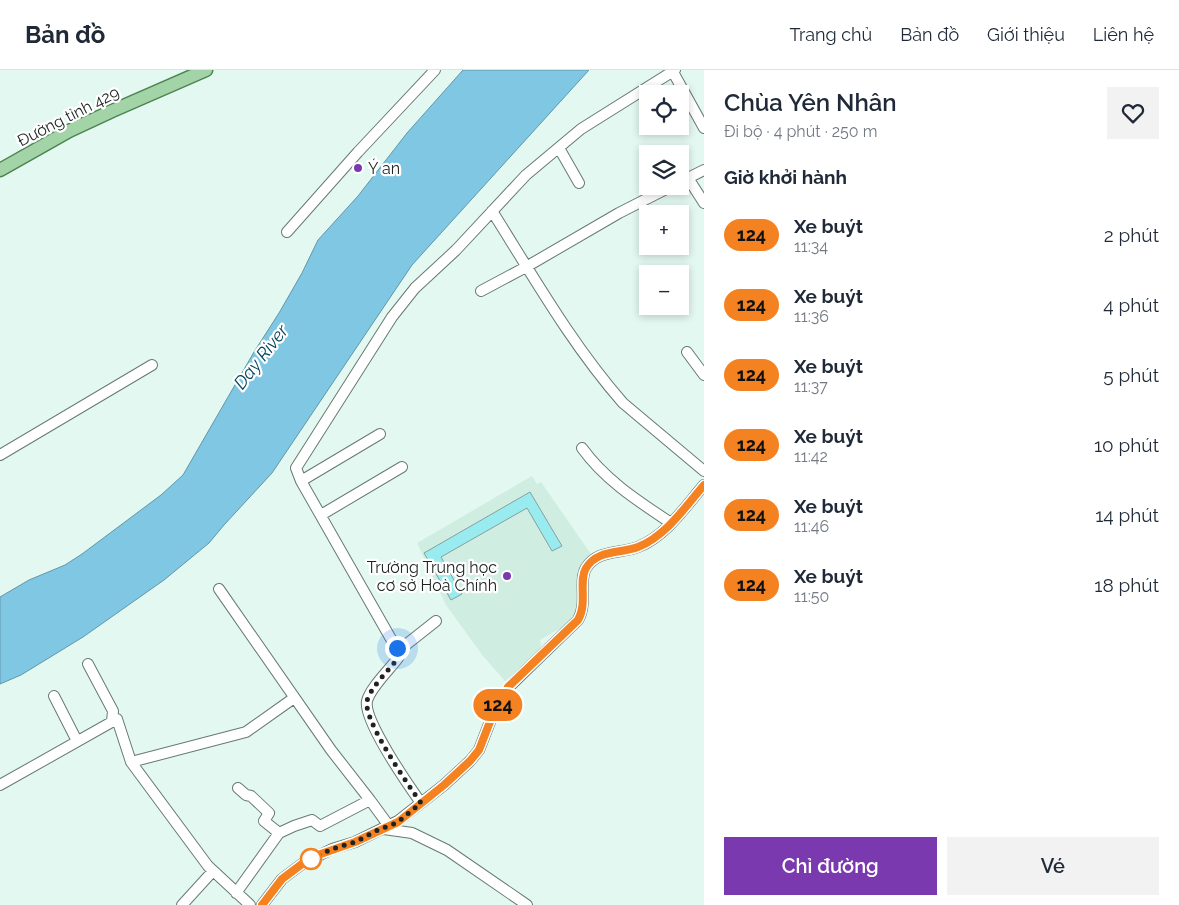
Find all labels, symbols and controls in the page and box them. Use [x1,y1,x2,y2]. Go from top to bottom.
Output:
text: Bản đồ [25,20,105,49]
text: Trang chủ [790,24,872,45]
text: Bản đồ [900,24,959,45]
text: Giới thiệu [987,24,1065,45]
text: Liên hệ [1093,24,1154,45]
street label: Đường tỉnh 429 [14,83,122,150]
map controls [639,85,689,315]
button: locate [639,85,689,135]
button: heart [1107,87,1159,139]
text: Chùa Yên Nhân [724,88,897,117]
text: Đi bộ · 4 phút · 250 m [724,122,877,141]
button: layers [639,145,689,195]
place label: Ý an [368,158,400,178]
marker: Ý an [352,162,364,174]
text: Giờ khởi hành [724,166,847,188]
button: + [639,205,689,255]
text: Xe buýt [794,215,863,237]
text: 124 [737,224,766,245]
text: 2 phút [1104,224,1159,246]
text: 11:34 [794,237,828,256]
button: − [639,265,689,315]
text: Xe buýt [794,285,863,307]
text: 124 [737,294,766,315]
text: 4 phút [1103,294,1159,316]
text: 11:36 [794,307,829,326]
water label: Day River [229,320,293,393]
text: Xe buýt [794,355,863,377]
text: 124 [737,364,766,385]
text: 5 phút [1103,364,1159,386]
text: 11:37 [794,377,828,396]
text: Xe buýt [794,425,863,447]
text: 124 [737,434,766,455]
text: 10 phút [1094,434,1159,456]
text: 11:42 [794,447,828,466]
text: Xe buýt [794,495,863,517]
text: 124 [737,504,766,525]
text: 14 phút [1095,504,1159,526]
text: 11:46 [794,517,829,536]
place label: Trường Trung học cơ sở Hoà Chính [367,558,497,595]
text: Xe buýt [794,565,863,587]
marker: Trường Trung học cơ sở Hoà Chính [501,570,513,582]
text: 124 [737,574,766,595]
text: 18 phút [1094,574,1159,596]
text: 11:50 [794,587,829,606]
your location [385,636,410,661]
line badge: 124 [469,689,527,721]
text: 124 [483,694,513,715]
button: Chỉ đường [724,837,937,895]
button: Vé [947,837,1159,895]
unlabelled marker [300,848,322,870]

